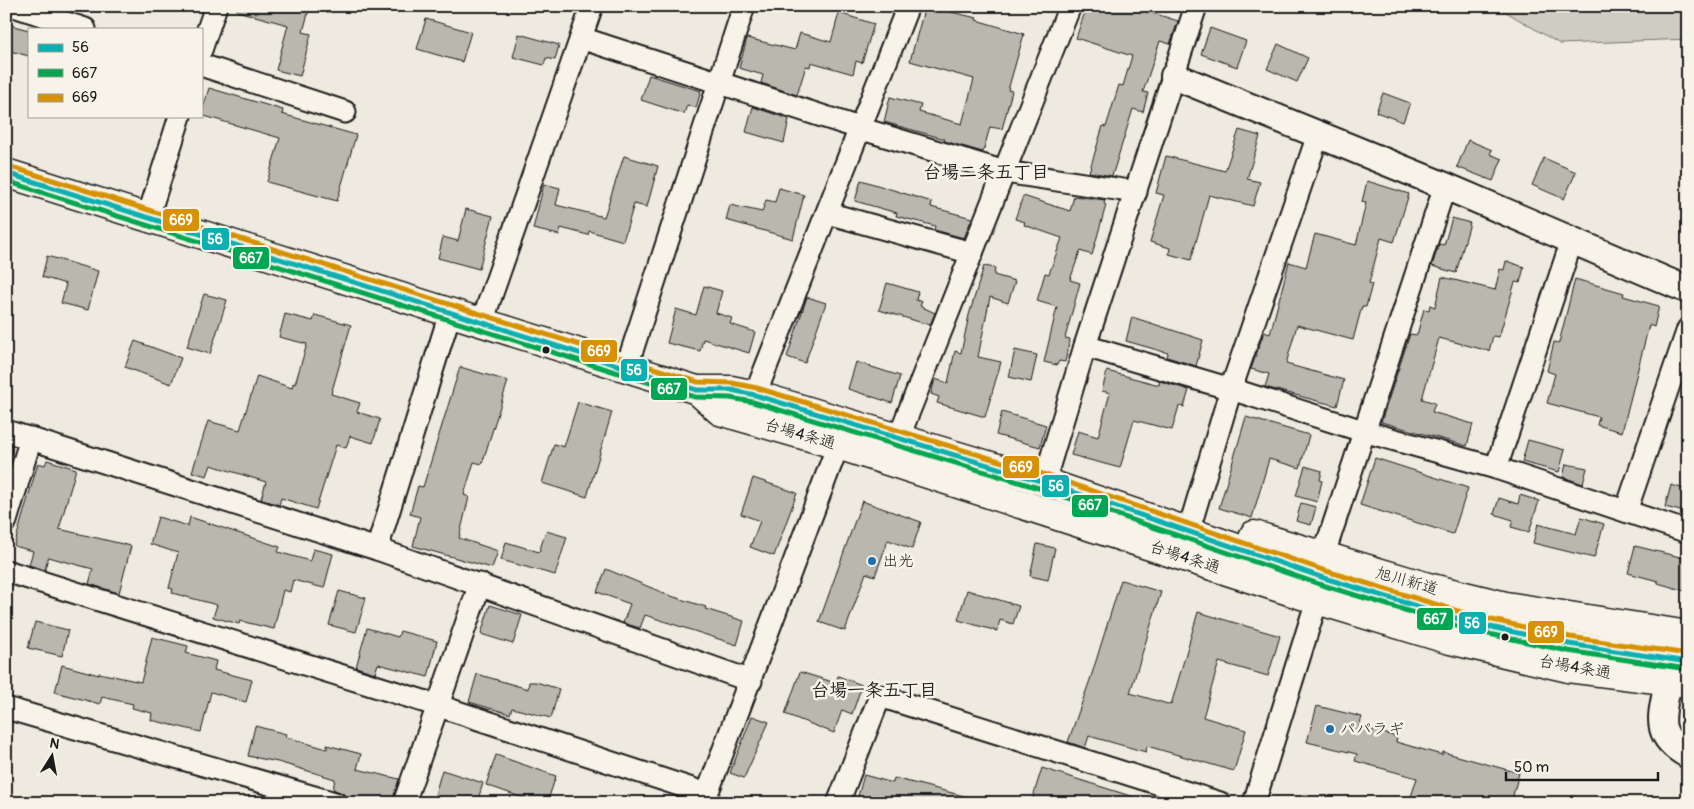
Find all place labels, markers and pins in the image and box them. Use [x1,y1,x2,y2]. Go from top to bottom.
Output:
unlabelled marker [541,345,551,355]
place label: 出光 [882,551,914,571]
marker: 出光 [866,555,878,567]
unlabelled marker [1500,632,1510,642]
place label: パパラギ [1340,719,1404,739]
marker: パパラギ [1324,723,1336,735]

